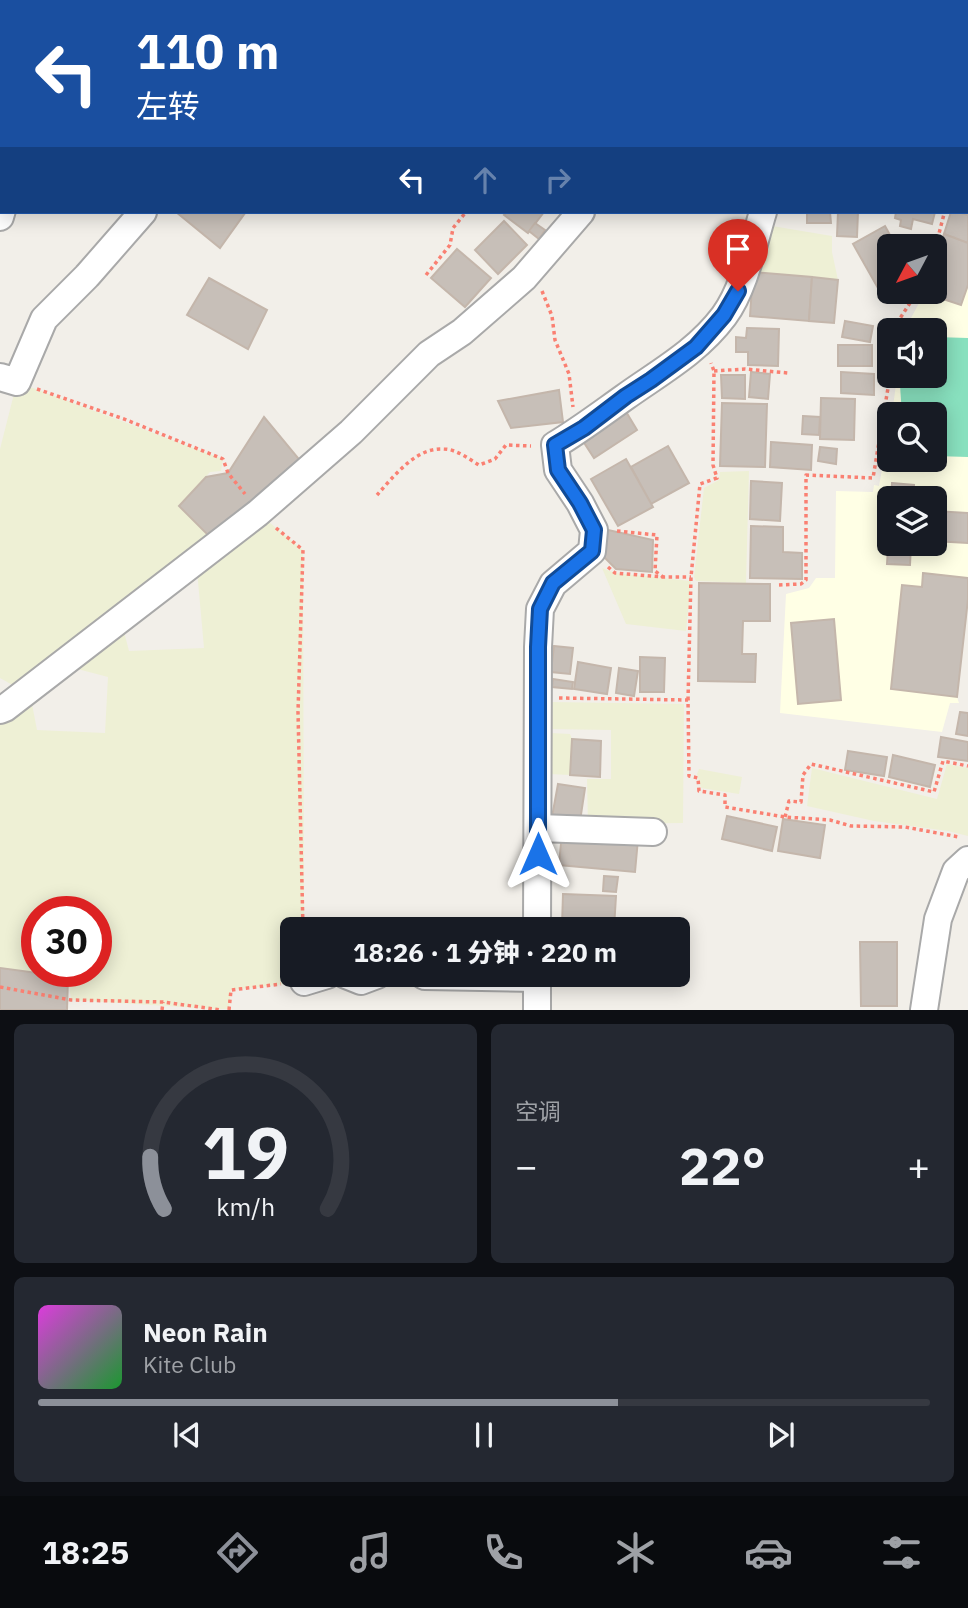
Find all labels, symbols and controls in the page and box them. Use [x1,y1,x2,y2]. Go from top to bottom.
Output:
text: 110 m [136,19,280,82]
icon: left [21,28,112,119]
text: 左转 [136,85,200,127]
icon: left [393,161,431,199]
icon: ahead [466,161,504,199]
icon: right [539,161,577,199]
pin [708,219,768,291]
icon: arrive [719,230,757,268]
north arrow [877,234,947,304]
map controls [877,234,947,556]
button: sound [877,318,947,388]
button: search [877,402,947,472]
button: layers [877,486,947,556]
position arrow [501,817,575,891]
speed limit sign: 30 [21,896,112,987]
text: 18:26 · 1 分钟 · 220 m [353,935,617,969]
text: 空调 [515,1096,561,1126]
text: 19 [202,1105,289,1200]
text: 22° [679,1132,766,1199]
text: − [515,1141,538,1190]
text: + [907,1141,930,1190]
text: km/h [216,1190,275,1223]
text: Neon Rain [143,1315,268,1349]
text: Kite Club [143,1349,236,1379]
icon: previous [168,1416,206,1454]
icon: pause [465,1416,503,1454]
icon: next [762,1416,800,1454]
icon: directions [213,1528,262,1577]
icon: music [346,1528,395,1577]
icon: phone [479,1528,528,1577]
icon: climate [611,1528,660,1577]
icon: car [744,1528,793,1577]
icon: filters [877,1528,926,1577]
text: 18:25 [42,1531,129,1573]

